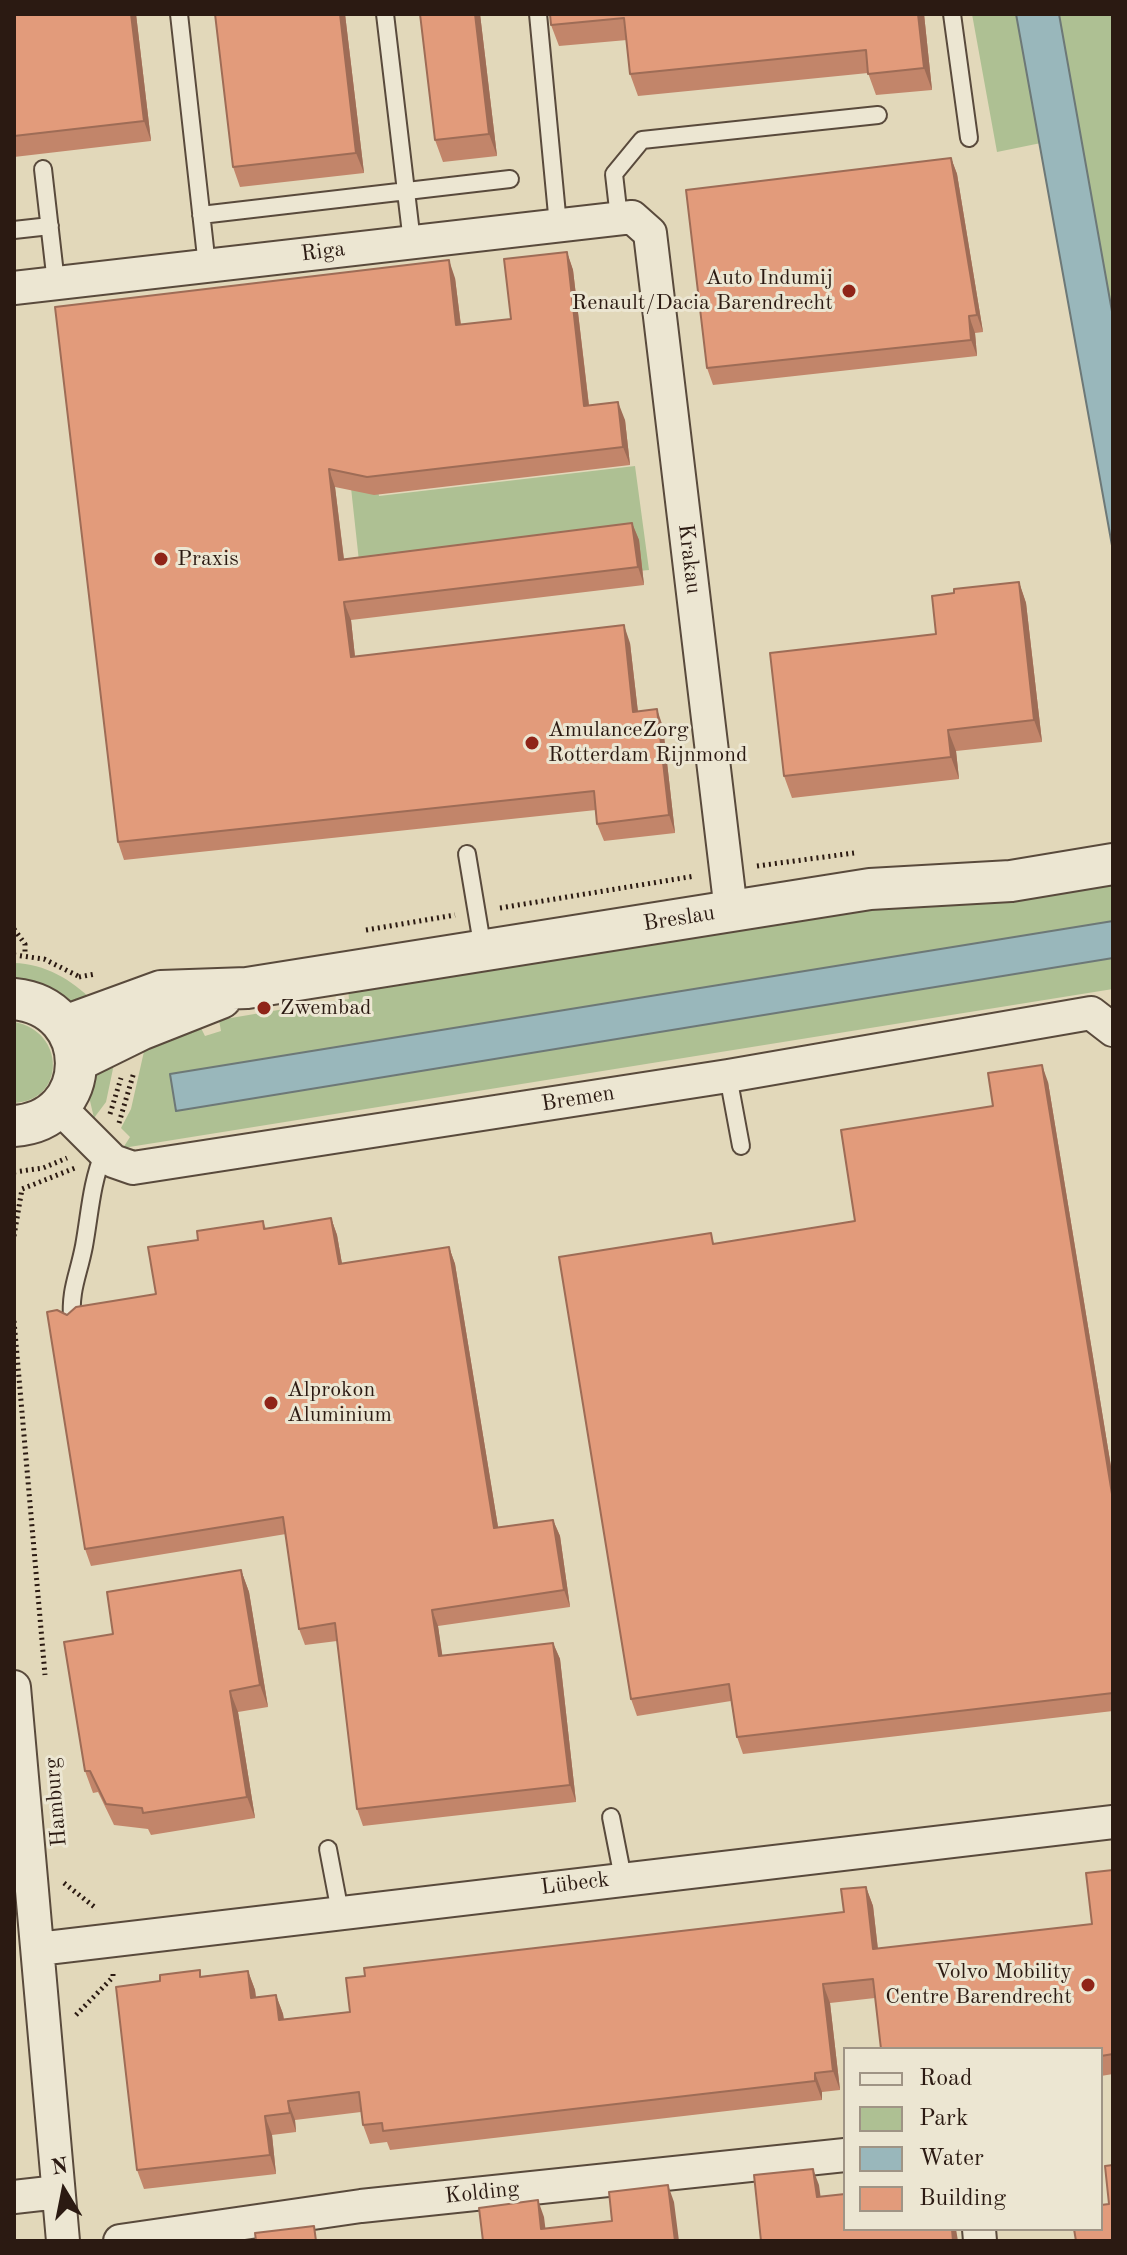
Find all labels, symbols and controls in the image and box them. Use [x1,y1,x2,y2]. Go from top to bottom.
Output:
street label: Riga [299,236,347,268]
place label: Auto Indumij Renault/Dacia Barendrecht [572,265,833,316]
marker: Auto Indumij Renault/Dacia Barendrecht [840,282,858,300]
street label: Krakau [672,522,706,596]
place label: Praxis [177,546,239,572]
marker: Praxis [152,550,170,568]
place label: AmulanceZorg Rotterdam Rijnmond [548,717,748,768]
marker: AmulanceZorg Rotterdam Rijnmond [523,734,541,752]
street label: Breslau [641,900,717,938]
place label: Zwembad [280,995,372,1021]
marker: Zwembad [255,999,273,1017]
street label: Bremen [539,1080,617,1118]
place label: Alprokon Aluminium [287,1377,392,1428]
marker: Alprokon Aluminium [262,1394,280,1412]
street label: Hamburg [39,1756,73,1848]
street label: Lübeck [539,1867,611,1901]
place label: Volvo Mobility Centre Barendrecht [885,1959,1072,2010]
marker: Volvo Mobility Centre Barendrecht [1079,1976,1097,1994]
legend [843,2047,1103,2231]
text: Road [919,2067,972,2091]
text: Park [919,2107,968,2131]
text: Water [919,2147,984,2171]
north arrow [24,2151,104,2231]
text: N [50,2155,70,2180]
street label: Kolding [443,2176,521,2210]
text: Building [919,2187,1006,2211]

